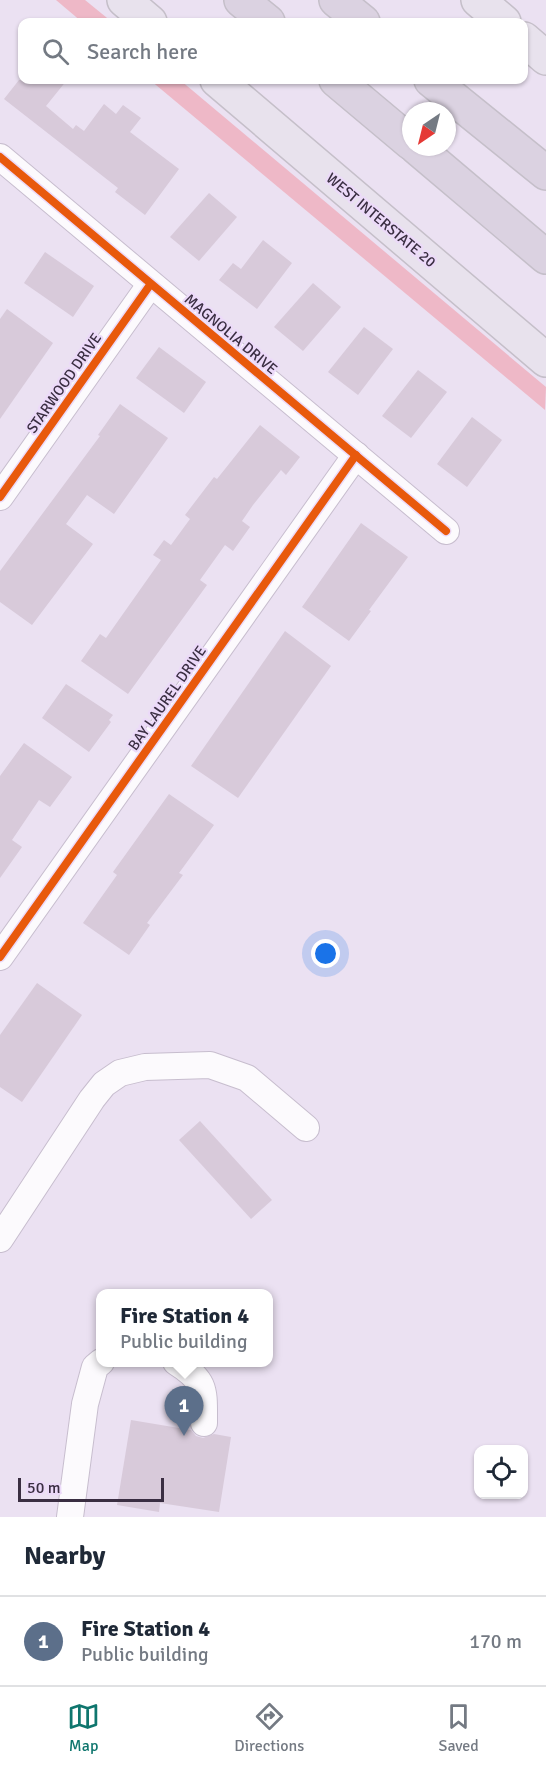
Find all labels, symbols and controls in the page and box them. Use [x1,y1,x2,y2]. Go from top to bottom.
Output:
search box [18,18,528,84]
icon: search [39,35,72,68]
text: Search here [87,38,198,65]
north arrow [402,102,456,156]
street label: WEST INTERSTATE 20 [323,169,439,271]
street label: MAGNOLIA DRIVE [181,290,281,378]
street label: STARWOOD DRIVE [23,329,105,437]
street label: BAY LAUREL DRIVE [124,642,210,754]
your location [311,939,340,968]
popup [96,1289,273,1367]
text: Fire Station 4 [120,1302,249,1329]
text: Public building [120,1329,248,1354]
pin: 1 [164,1386,204,1436]
map controls [474,1445,528,1499]
button: locate [474,1445,528,1499]
scale bar [18,1475,164,1502]
text: 50 m [27,1478,61,1498]
text: Nearby [24,1540,105,1572]
text: Fire Station 4 [81,1615,210,1642]
text: 1 [38,1629,49,1654]
text: 170 m [469,1629,522,1654]
text: Public building [81,1642,209,1667]
tab: Map [67,1700,100,1756]
tab: Directions [234,1700,304,1756]
tab: Saved [439,1700,479,1756]

